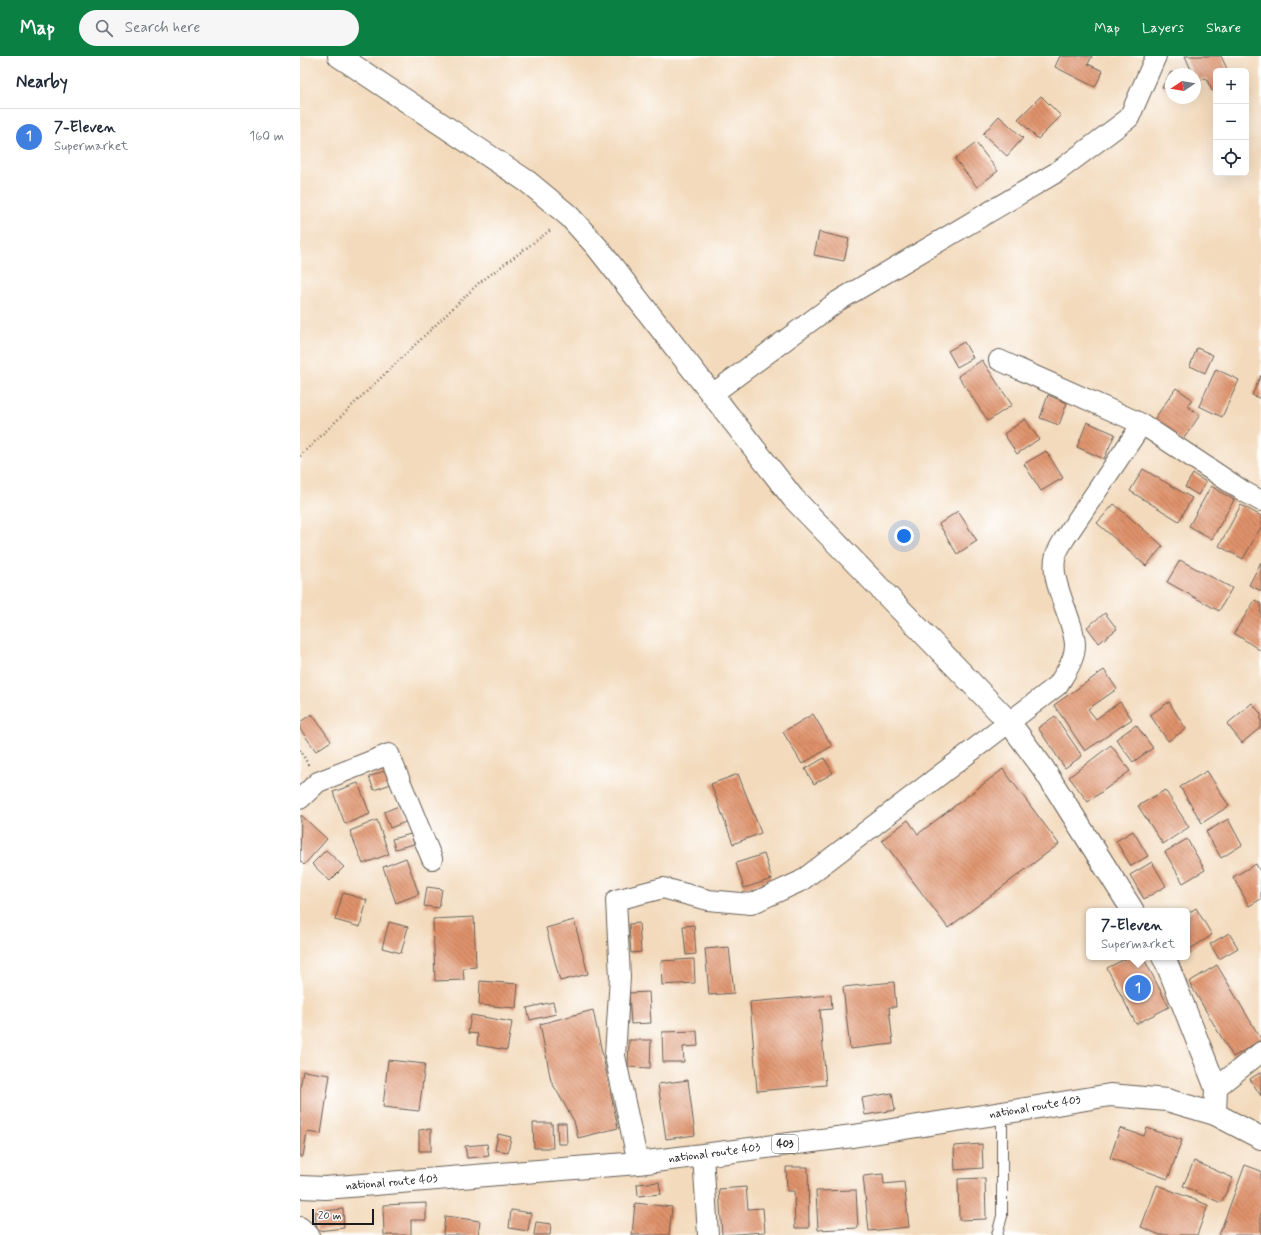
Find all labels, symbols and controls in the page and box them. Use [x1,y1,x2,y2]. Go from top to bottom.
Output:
search box [79,10,359,46]
text: Map [20,16,55,41]
icon: search [93,17,115,39]
text: Search here [125,18,200,38]
text: Map [1094,19,1120,37]
text: Layers [1142,19,1184,37]
text: Share [1206,19,1241,37]
north arrow [1165,68,1201,104]
map controls [1213,68,1249,176]
button: + [1213,68,1249,104]
text: Nearby [16,71,68,93]
button: − [1213,104,1249,140]
text: 7-Eleven [54,118,116,138]
text: 1 [26,128,32,145]
text: 160 m [249,128,284,145]
text: Supermarket [54,138,128,155]
button: locate [1213,140,1249,176]
your location [894,526,914,546]
popup [1086,908,1190,960]
text: 7-Eleven [1101,916,1163,936]
text: Supermarket [1101,936,1175,953]
pin: 1 [1125,973,1151,1003]
street label: national route 403 [988,1092,1082,1123]
road number: 403 [772,1135,798,1153]
street label: national route 403 [668,1140,761,1167]
street label: national route 403 [345,1171,438,1194]
scale bar [312,1207,374,1226]
text: 20 m [318,1209,341,1223]

